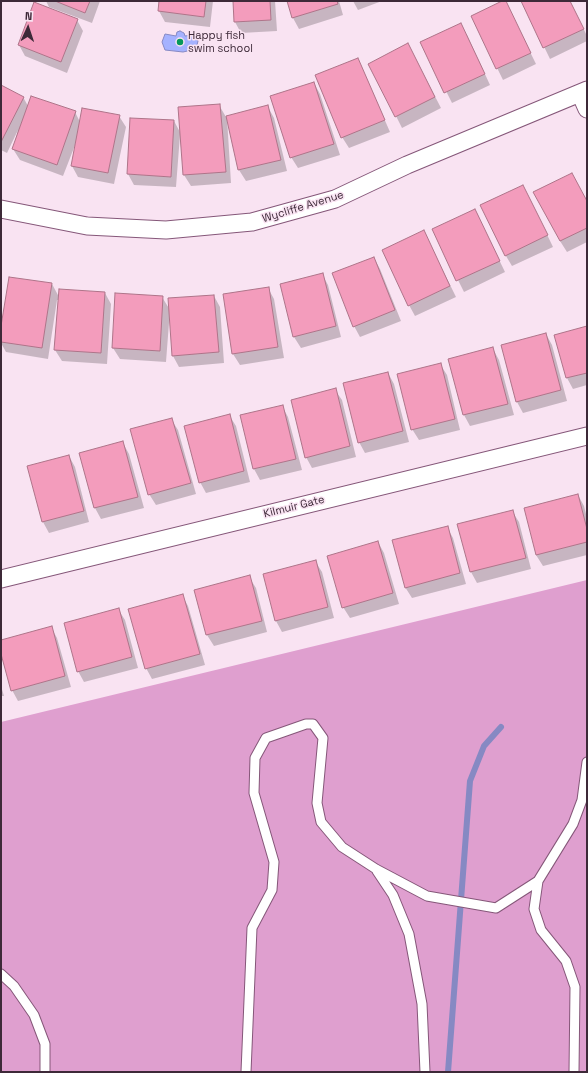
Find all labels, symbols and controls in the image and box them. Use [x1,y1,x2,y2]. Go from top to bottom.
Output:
north arrow [8,8,48,48]
text: N [25,9,33,23]
place label: Happy fish swim school [188,29,253,55]
marker: Happy fish swim school [175,37,185,47]
street label: Wycliffe Avenue [261,188,345,226]
street label: Kilmuir Gate [262,493,326,521]

